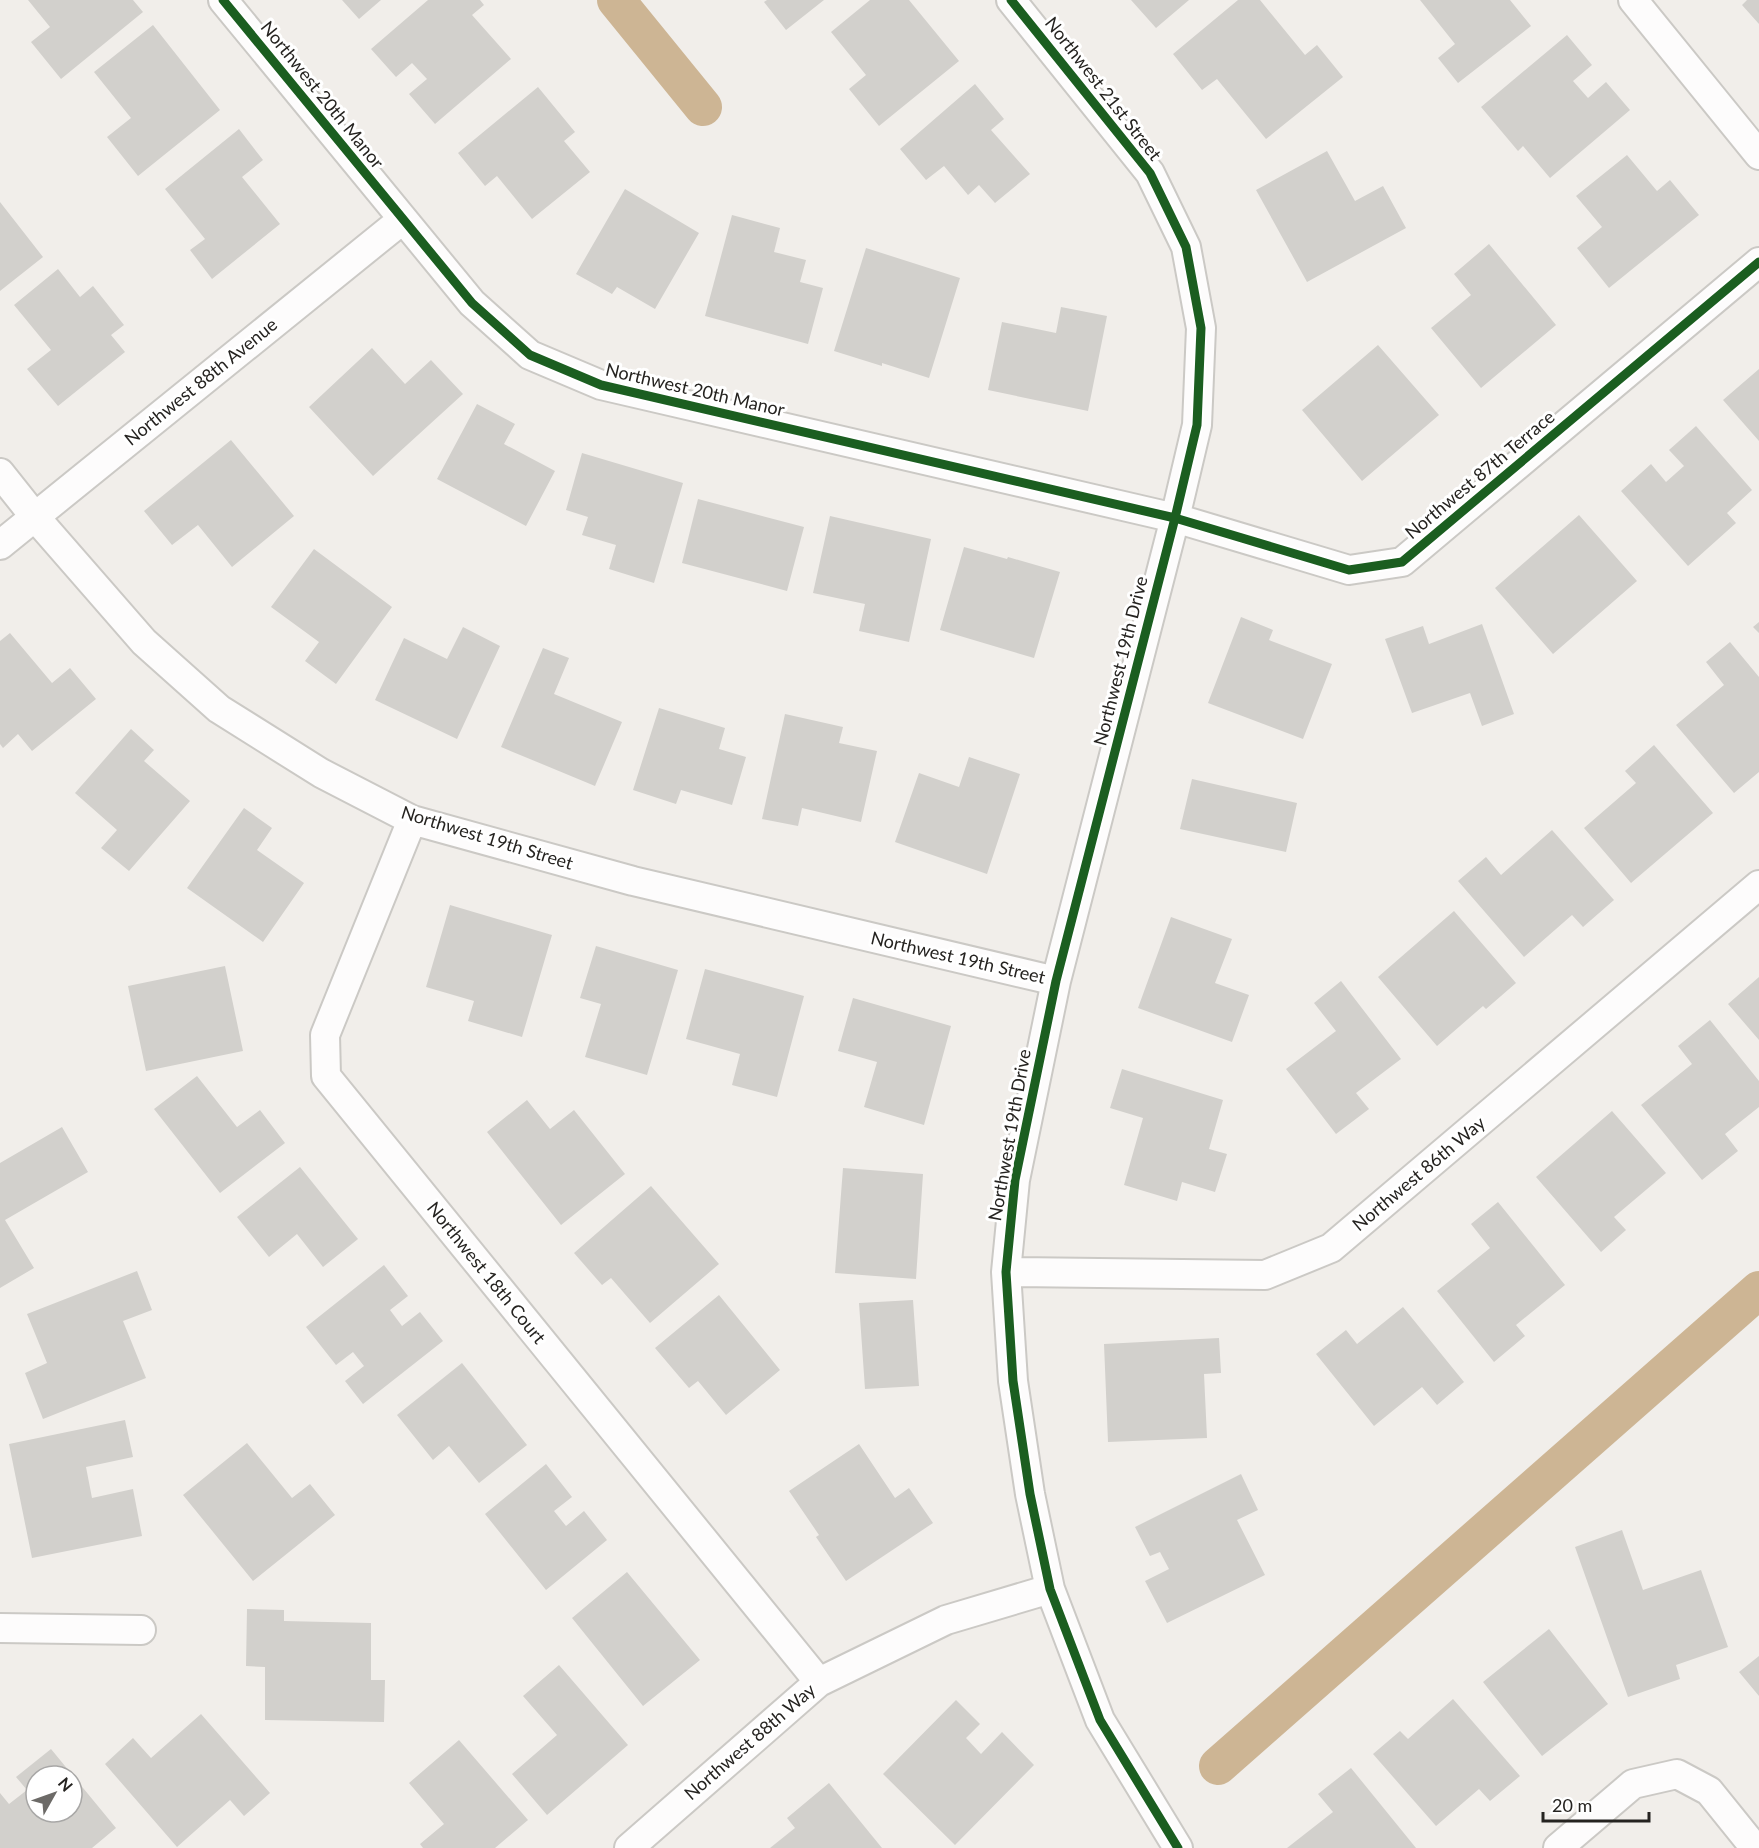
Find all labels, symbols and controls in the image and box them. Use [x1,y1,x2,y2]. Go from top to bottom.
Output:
street label: Northwest 21st Street [1041,12,1167,165]
street label: Northwest 20th Manor [257,16,389,173]
street label: Northwest 88th Avenue [120,313,281,450]
street label: Northwest 20th Manor [603,358,787,420]
street label: Northwest 87th Terrace [1400,405,1559,543]
street label: Northwest 19th Drive [1088,574,1152,748]
street label: Northwest 19th Street [399,800,576,874]
street label: Northwest 19th Street [869,926,1048,988]
street label: Northwest 19th Drive [983,1047,1035,1222]
street label: Northwest 86th Way [1348,1111,1490,1235]
street label: Northwest 18th Court [423,1197,551,1348]
street label: Northwest 88th Way [679,1678,820,1804]
north arrow [24,1764,84,1824]
text: N [55,1773,77,1795]
scale bar [1543,1785,1650,1823]
text: 20 m [1552,1794,1592,1816]

